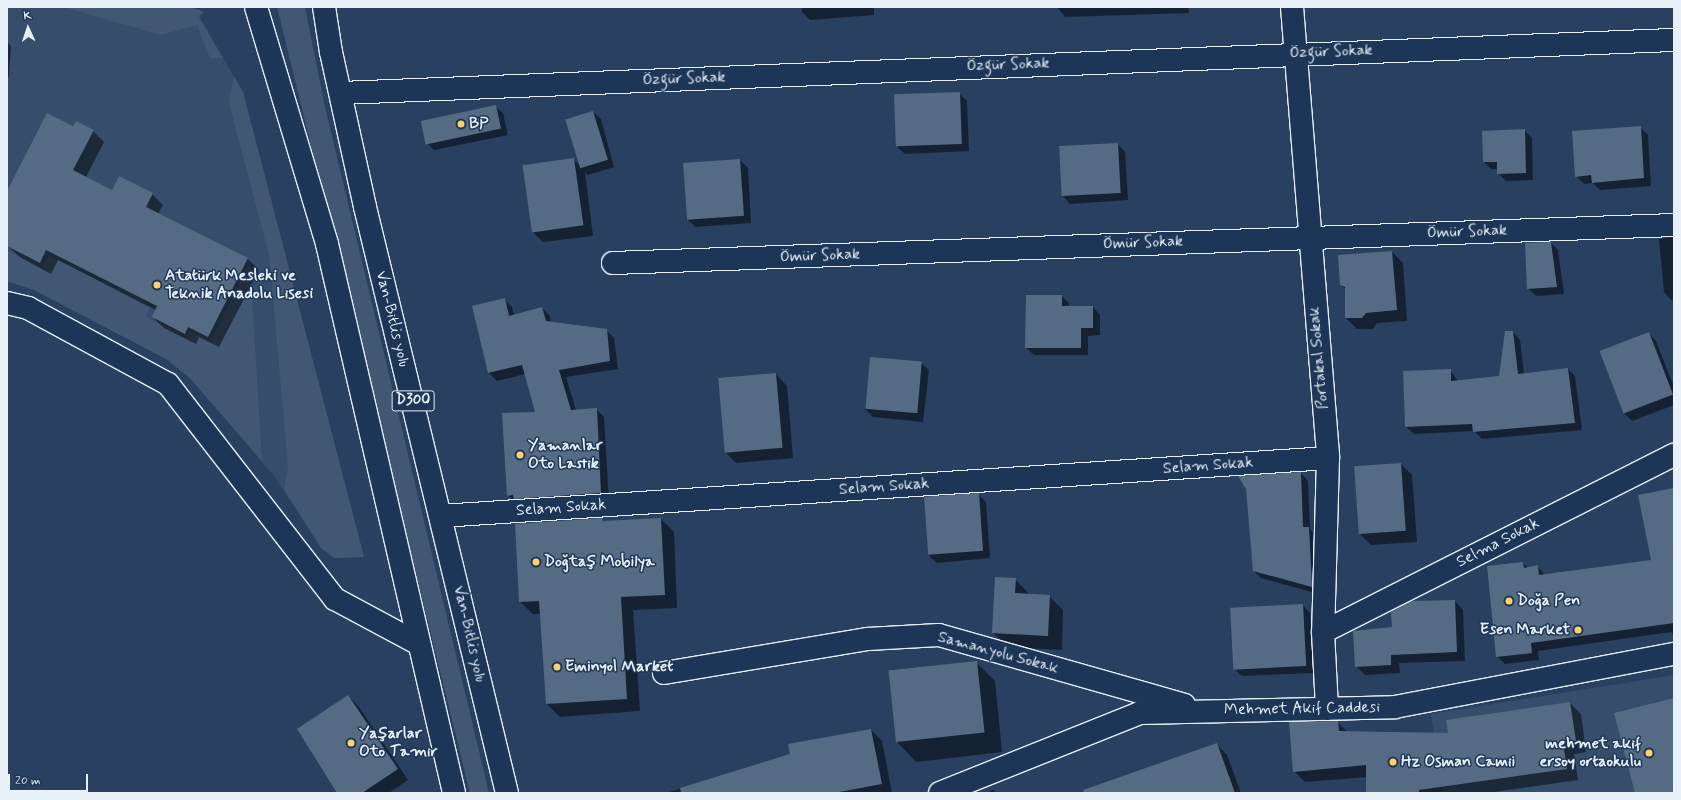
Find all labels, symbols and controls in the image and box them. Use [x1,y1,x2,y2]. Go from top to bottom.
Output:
north arrow [8,8,48,48]
text: K [23,9,32,23]
street label: Özgür Sokak [1288,41,1374,63]
street label: Özgür Sokak [965,54,1051,76]
street label: Özgür Sokak [641,68,727,90]
place label: BP [469,114,488,134]
marker: BP [456,119,466,129]
street label: Ömür Sokak [1426,221,1508,243]
street label: Ömür Sokak [1102,232,1184,254]
street label: Ömür Sokak [779,245,861,267]
place label: Atatürk Mesleki ve Teknik Anadolu Lisesi [165,266,310,304]
street label: Van-Bitlis yolu [371,269,413,369]
marker: Atatürk Mesleki ve Teknik Anadolu Lisesi [152,280,162,290]
street label: Portakal Sokak [1305,306,1333,410]
road number: D300 [391,388,435,414]
place label: Yamanlar Oto Lastik [528,436,602,474]
marker: Yamanlar Oto Lastik [515,450,525,460]
street label: Selam Sokak [1162,453,1254,479]
street label: Selam Sokak [838,474,930,500]
street label: Selam Sokak [515,495,607,521]
street label: Selma Sokak [1453,514,1543,572]
place label: Doğtaş Mobilya [544,552,655,572]
marker: Doğtaş Mobilya [531,557,541,567]
street label: Van-Bitlis yolu [449,584,489,684]
place label: Doğa Pen [1517,591,1579,611]
marker: Doğa Pen [1504,596,1514,606]
place label: Esen Market [1480,620,1570,640]
marker: Esen Market [1573,625,1583,635]
street label: Samanyolu Sokak [936,628,1060,678]
place label: Eminyol Market [565,657,675,677]
marker: Eminyol Market [552,662,562,672]
street label: Mehmet Akif Caddesi [1224,698,1380,720]
place label: Yaşarlar Oto Tamir [359,724,431,762]
place label: mehmet akif ersoy ortaokulu [1543,734,1641,772]
marker: Yaşarlar Oto Tamir [346,738,356,748]
marker: mehmet akif ersoy ortaokulu [1644,748,1654,758]
place label: Hz Osman Camii [1401,752,1525,772]
marker: Hz Osman Camii [1388,757,1398,767]
scale bar [10,766,90,792]
text: 20 m [15,773,41,789]

